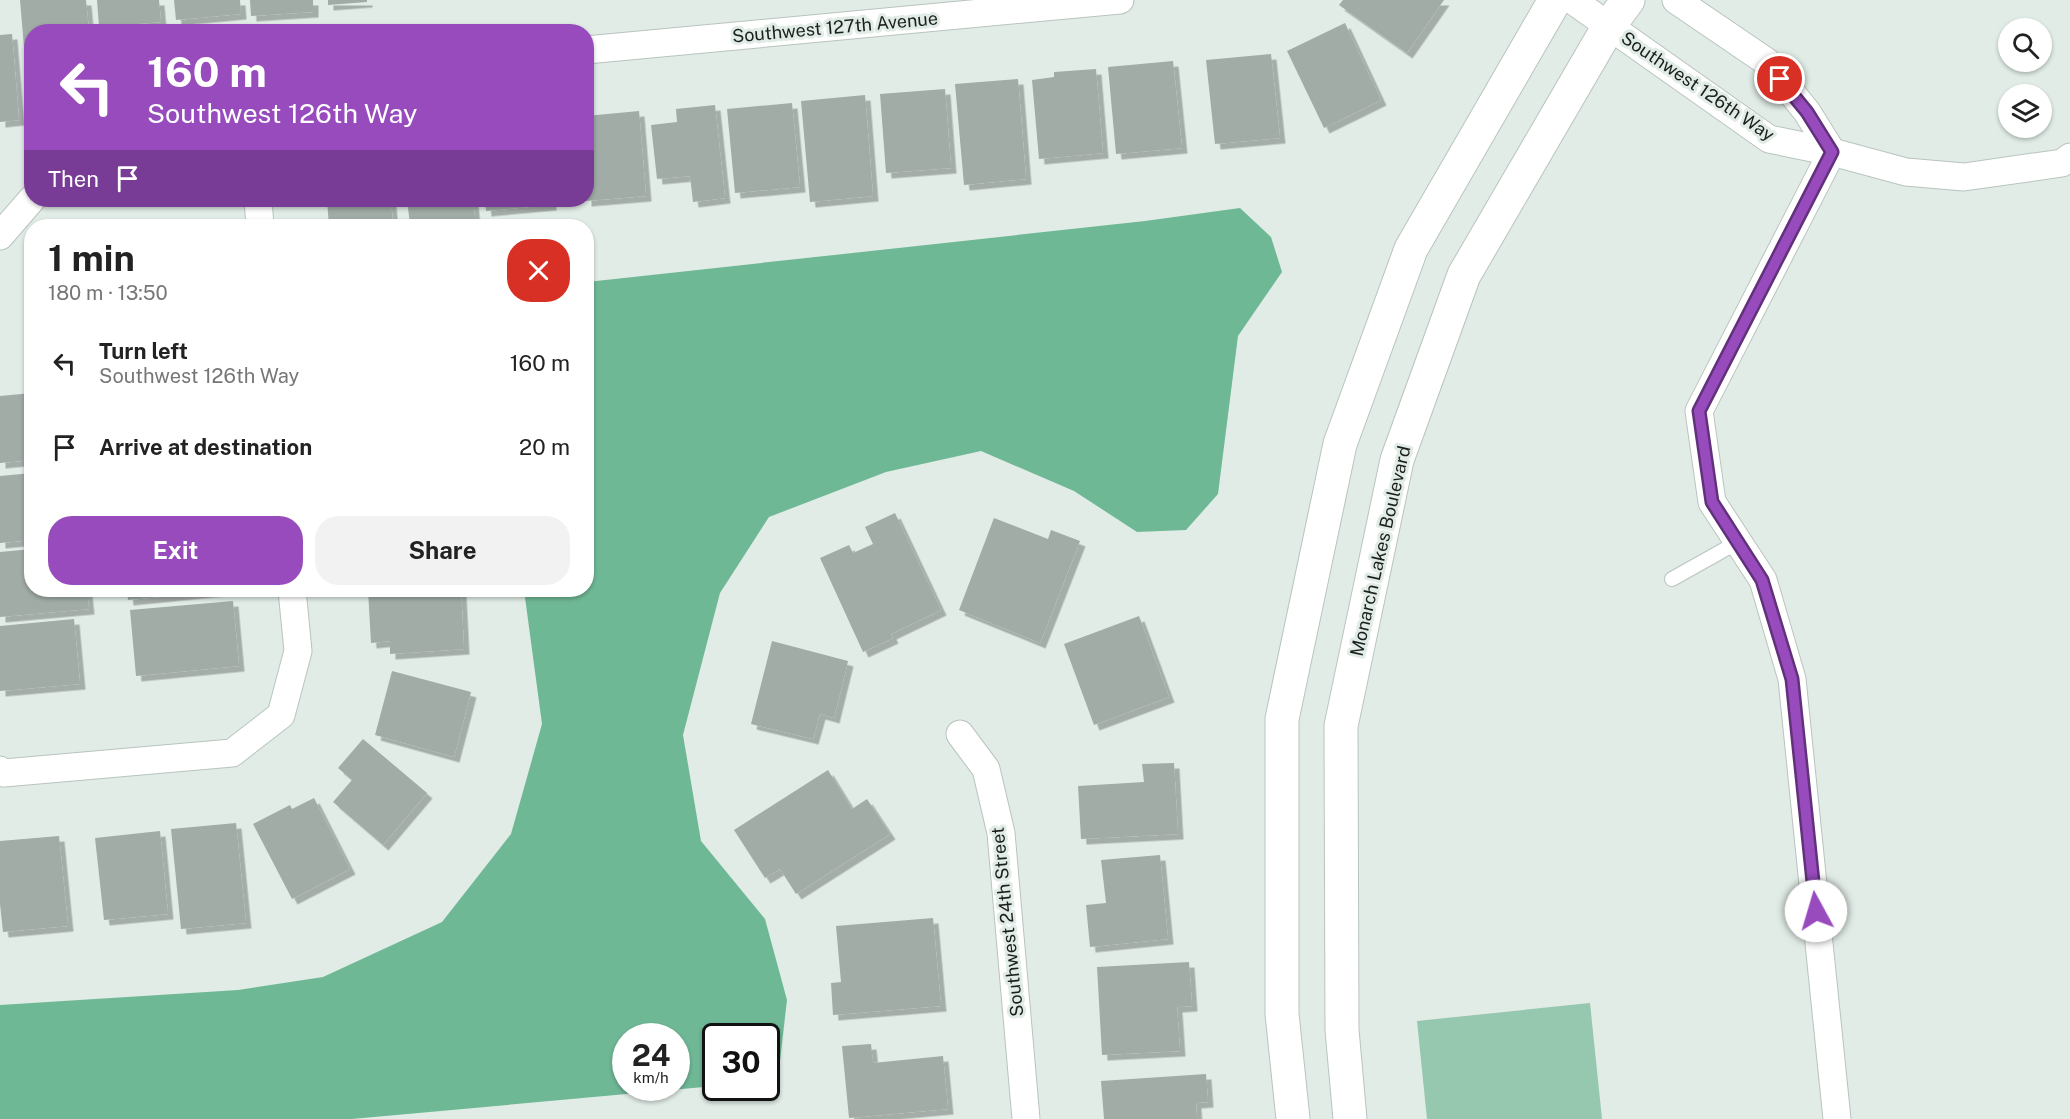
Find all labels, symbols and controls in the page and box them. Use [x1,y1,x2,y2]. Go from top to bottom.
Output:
street label: Southwest 127th Avenue [731,8,939,46]
map controls [1998,18,2052,138]
button: search [1998,18,2052,72]
street label: Southwest 126th Way [1617,27,1779,145]
text: 160 m [147,47,267,96]
icon: left [48,48,126,126]
pin [1754,53,1805,104]
icon: arrive [1763,62,1796,95]
button: layers [1998,84,2052,138]
text: Southwest 126th Way [147,97,417,129]
icon: arrive [111,162,144,195]
text: Then [48,166,99,192]
text: 1 min [48,237,135,279]
button: close [507,239,570,302]
text: 180 m · 13:50 [48,281,168,305]
text: Turn left [99,338,188,364]
icon: left [48,347,81,380]
text: 160 m [510,350,570,376]
text: Southwest 126th Way [99,364,299,388]
icon: arrive [48,431,81,464]
text: Arrive at destination [99,434,312,460]
text: 20 m [519,434,570,460]
street label: Monarch Lakes Boulevard [1346,444,1414,658]
button: Exit [48,516,303,585]
button: Share [315,516,570,585]
street label: Southwest 24th Street [987,826,1027,1018]
position arrow [1784,879,1848,943]
speed limit sign: 30 [702,1023,780,1101]
text: 24 [632,1037,670,1073]
text: km/h [633,1069,669,1086]

